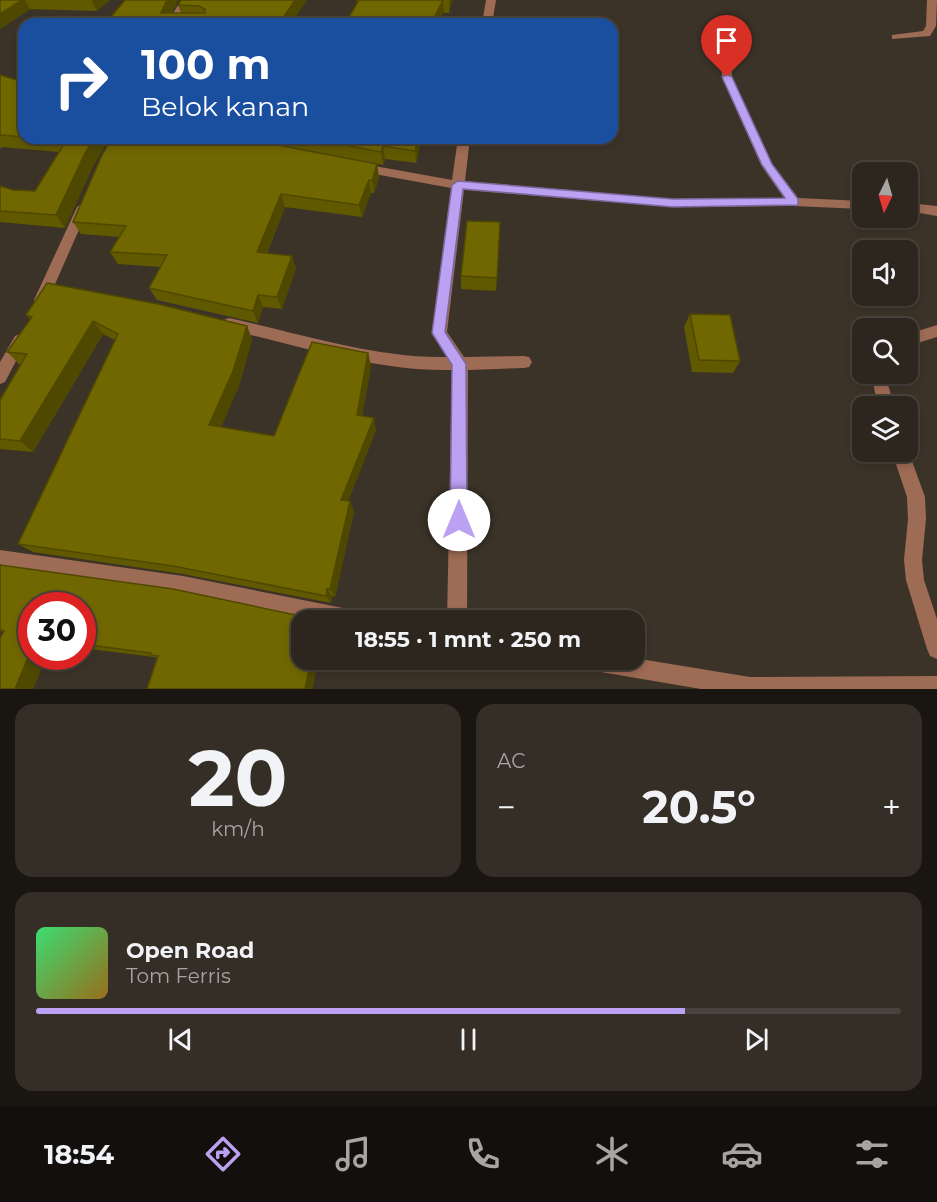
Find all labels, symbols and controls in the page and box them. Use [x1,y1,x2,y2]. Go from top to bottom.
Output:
pin [701,15,752,77]
icon: arrive [710,24,743,57]
text: 100 m [141,38,270,90]
icon: right [42,42,120,120]
text: Belok kanan [141,90,309,123]
north arrow [852,162,918,228]
map controls [852,162,918,462]
button: sound [852,240,918,306]
button: search [852,318,918,384]
button: layers [852,396,918,462]
position arrow [427,488,491,552]
speed limit sign: 30 [18,592,96,670]
text: 18:55 · 1 mnt · 250 m [355,626,581,653]
text: 20 [189,730,287,826]
text: AC [497,749,525,773]
text: 20.5° [642,779,756,834]
text: − [497,787,516,827]
text: + [882,787,901,827]
text: km/h [211,817,265,841]
text: Open Road [126,937,254,964]
text: Tom Ferris [126,964,231,988]
icon: previous [164,1023,197,1056]
icon: pause [452,1023,485,1056]
icon: next [740,1023,773,1056]
icon: directions [202,1133,244,1175]
icon: music [332,1133,374,1175]
icon: phone [462,1133,504,1175]
icon: climate [591,1133,633,1175]
icon: car [721,1133,763,1175]
icon: filters [851,1133,893,1175]
text: 18:54 [44,1138,114,1171]

